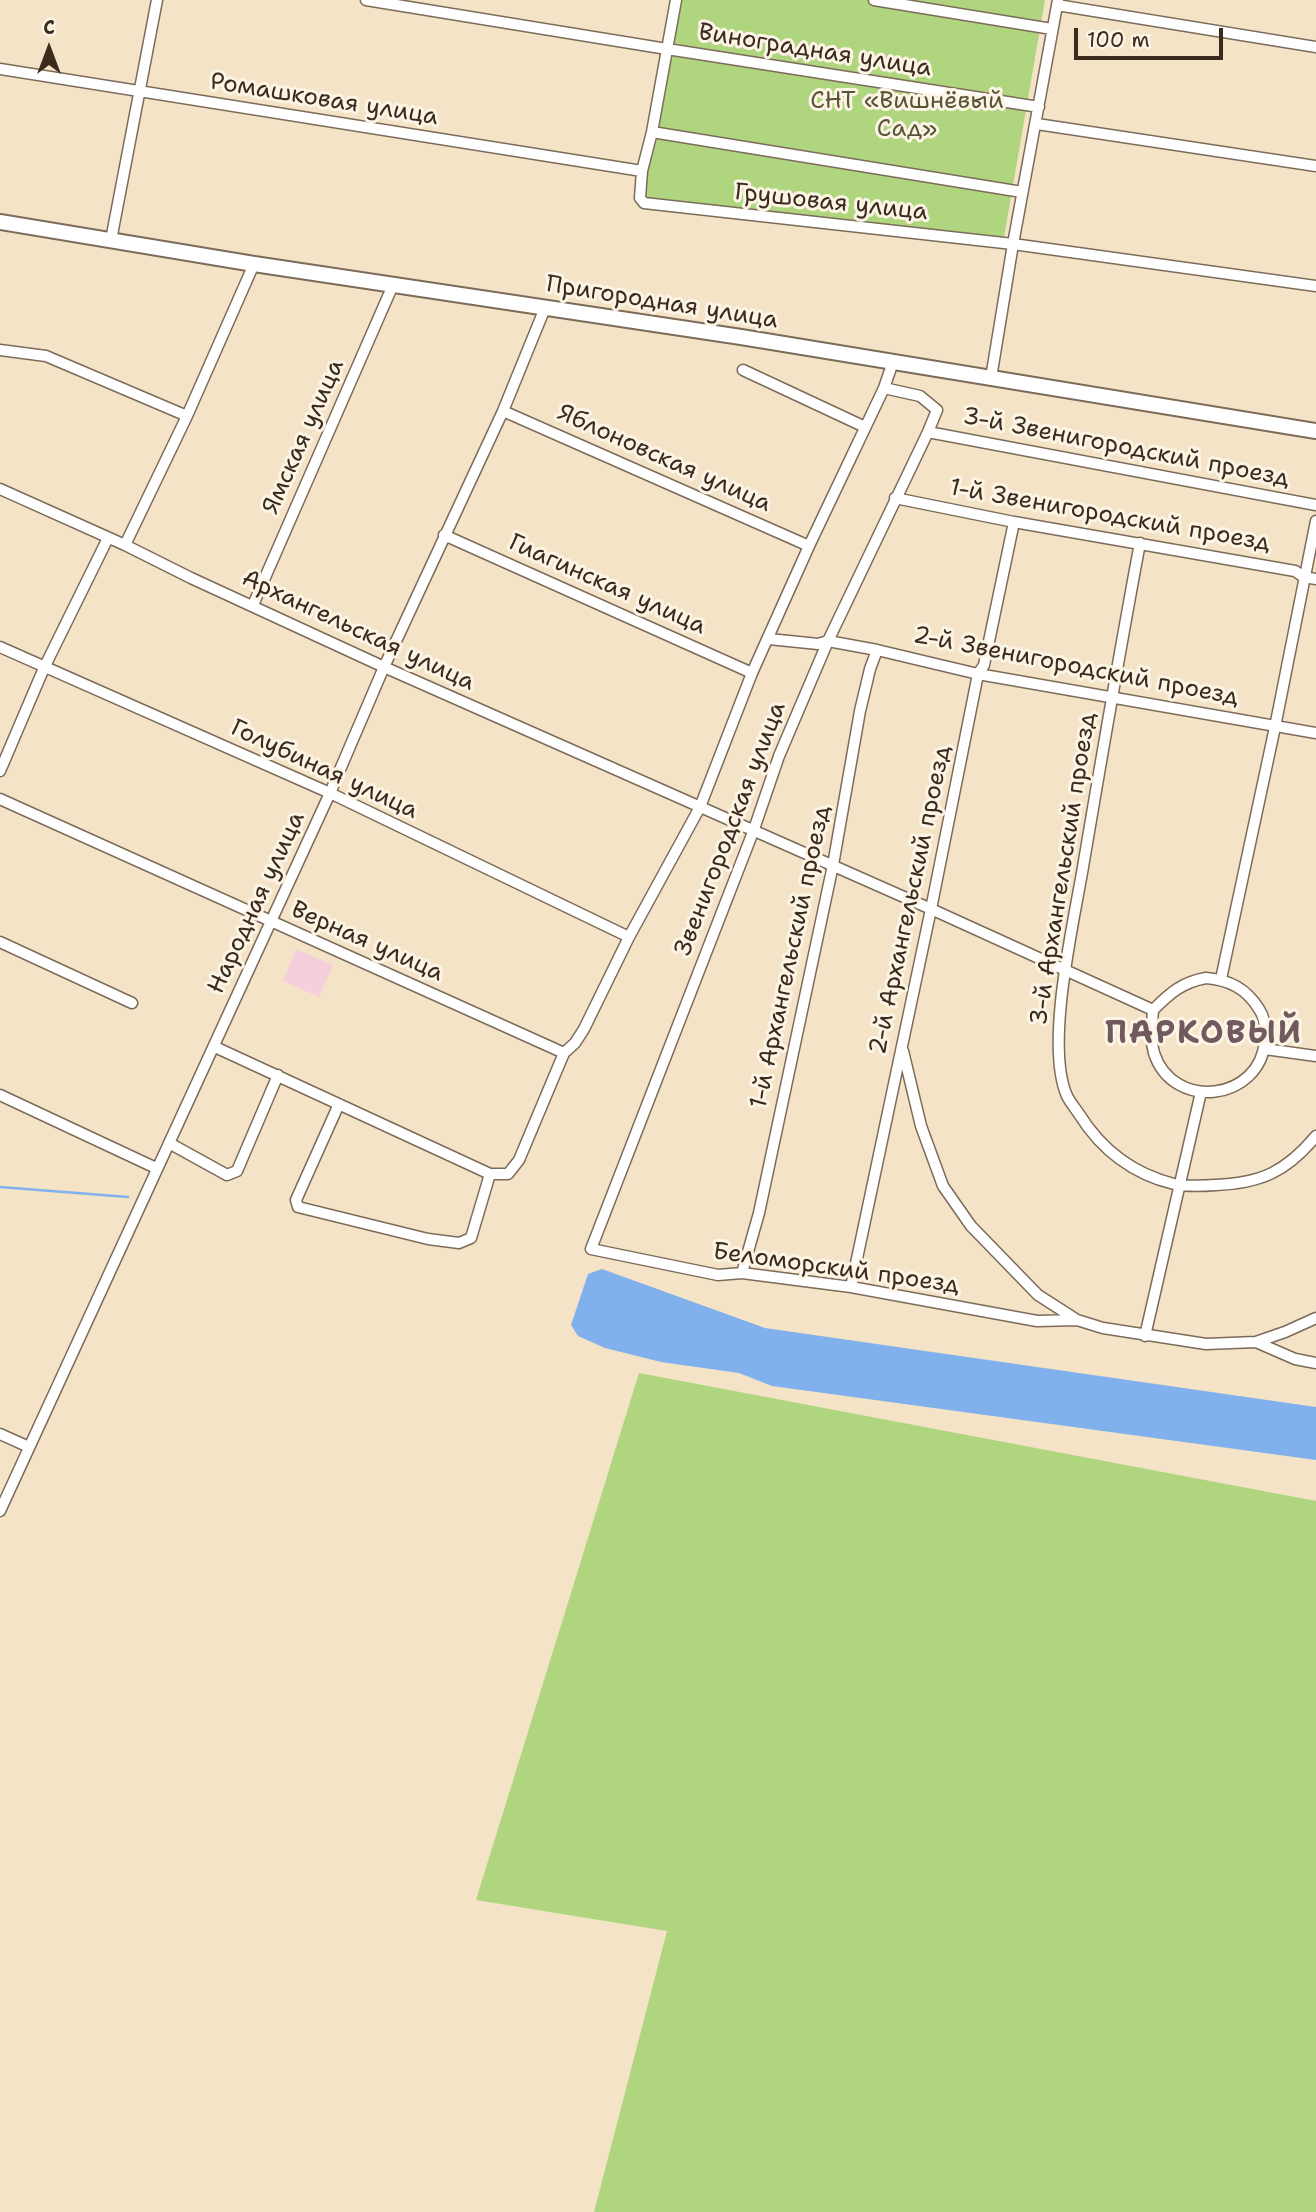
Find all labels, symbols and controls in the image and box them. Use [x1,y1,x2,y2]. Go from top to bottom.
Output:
north arrow [14,14,84,84]
scale bar [1078,14,1227,58]
text: С [43,15,55,40]
street label: Виноградная улица [697,18,933,84]
text: 100 m [1087,26,1150,54]
street label: Ромашковая улица [208,68,440,132]
park label: СНТ «Вишнёвый Cад» [810,88,1004,144]
street label: Грушовая улица [733,179,929,227]
street label: Пригородная улица [544,270,780,336]
street label: Ямская улица [257,355,351,519]
street label: Яблоновская улица [553,399,775,519]
street label: 3-й Звенигородский проезд [960,402,1292,494]
street label: 1-й Звенигородский проезд [947,474,1273,558]
street label: Гиагинская улица [504,529,710,641]
street label: Архангельская улица [237,564,479,698]
street label: 2-й Звенигородский проезд [911,621,1241,713]
street label: Звенигородская улица [669,698,793,960]
street label: 3-й Архангельский проезд [1025,710,1103,1028]
street label: Голубиная улица [226,714,422,826]
street label: 2-й Архангельский проезд [864,743,958,1057]
street label: 1-й Архангельский проезд [745,803,837,1111]
street label: Народная улица [202,808,312,998]
street label: Верная улица [286,896,448,988]
district label: ПАРКОВЫЙ [1106,1016,1302,1054]
street label: Беломорский проезд [711,1237,961,1301]

